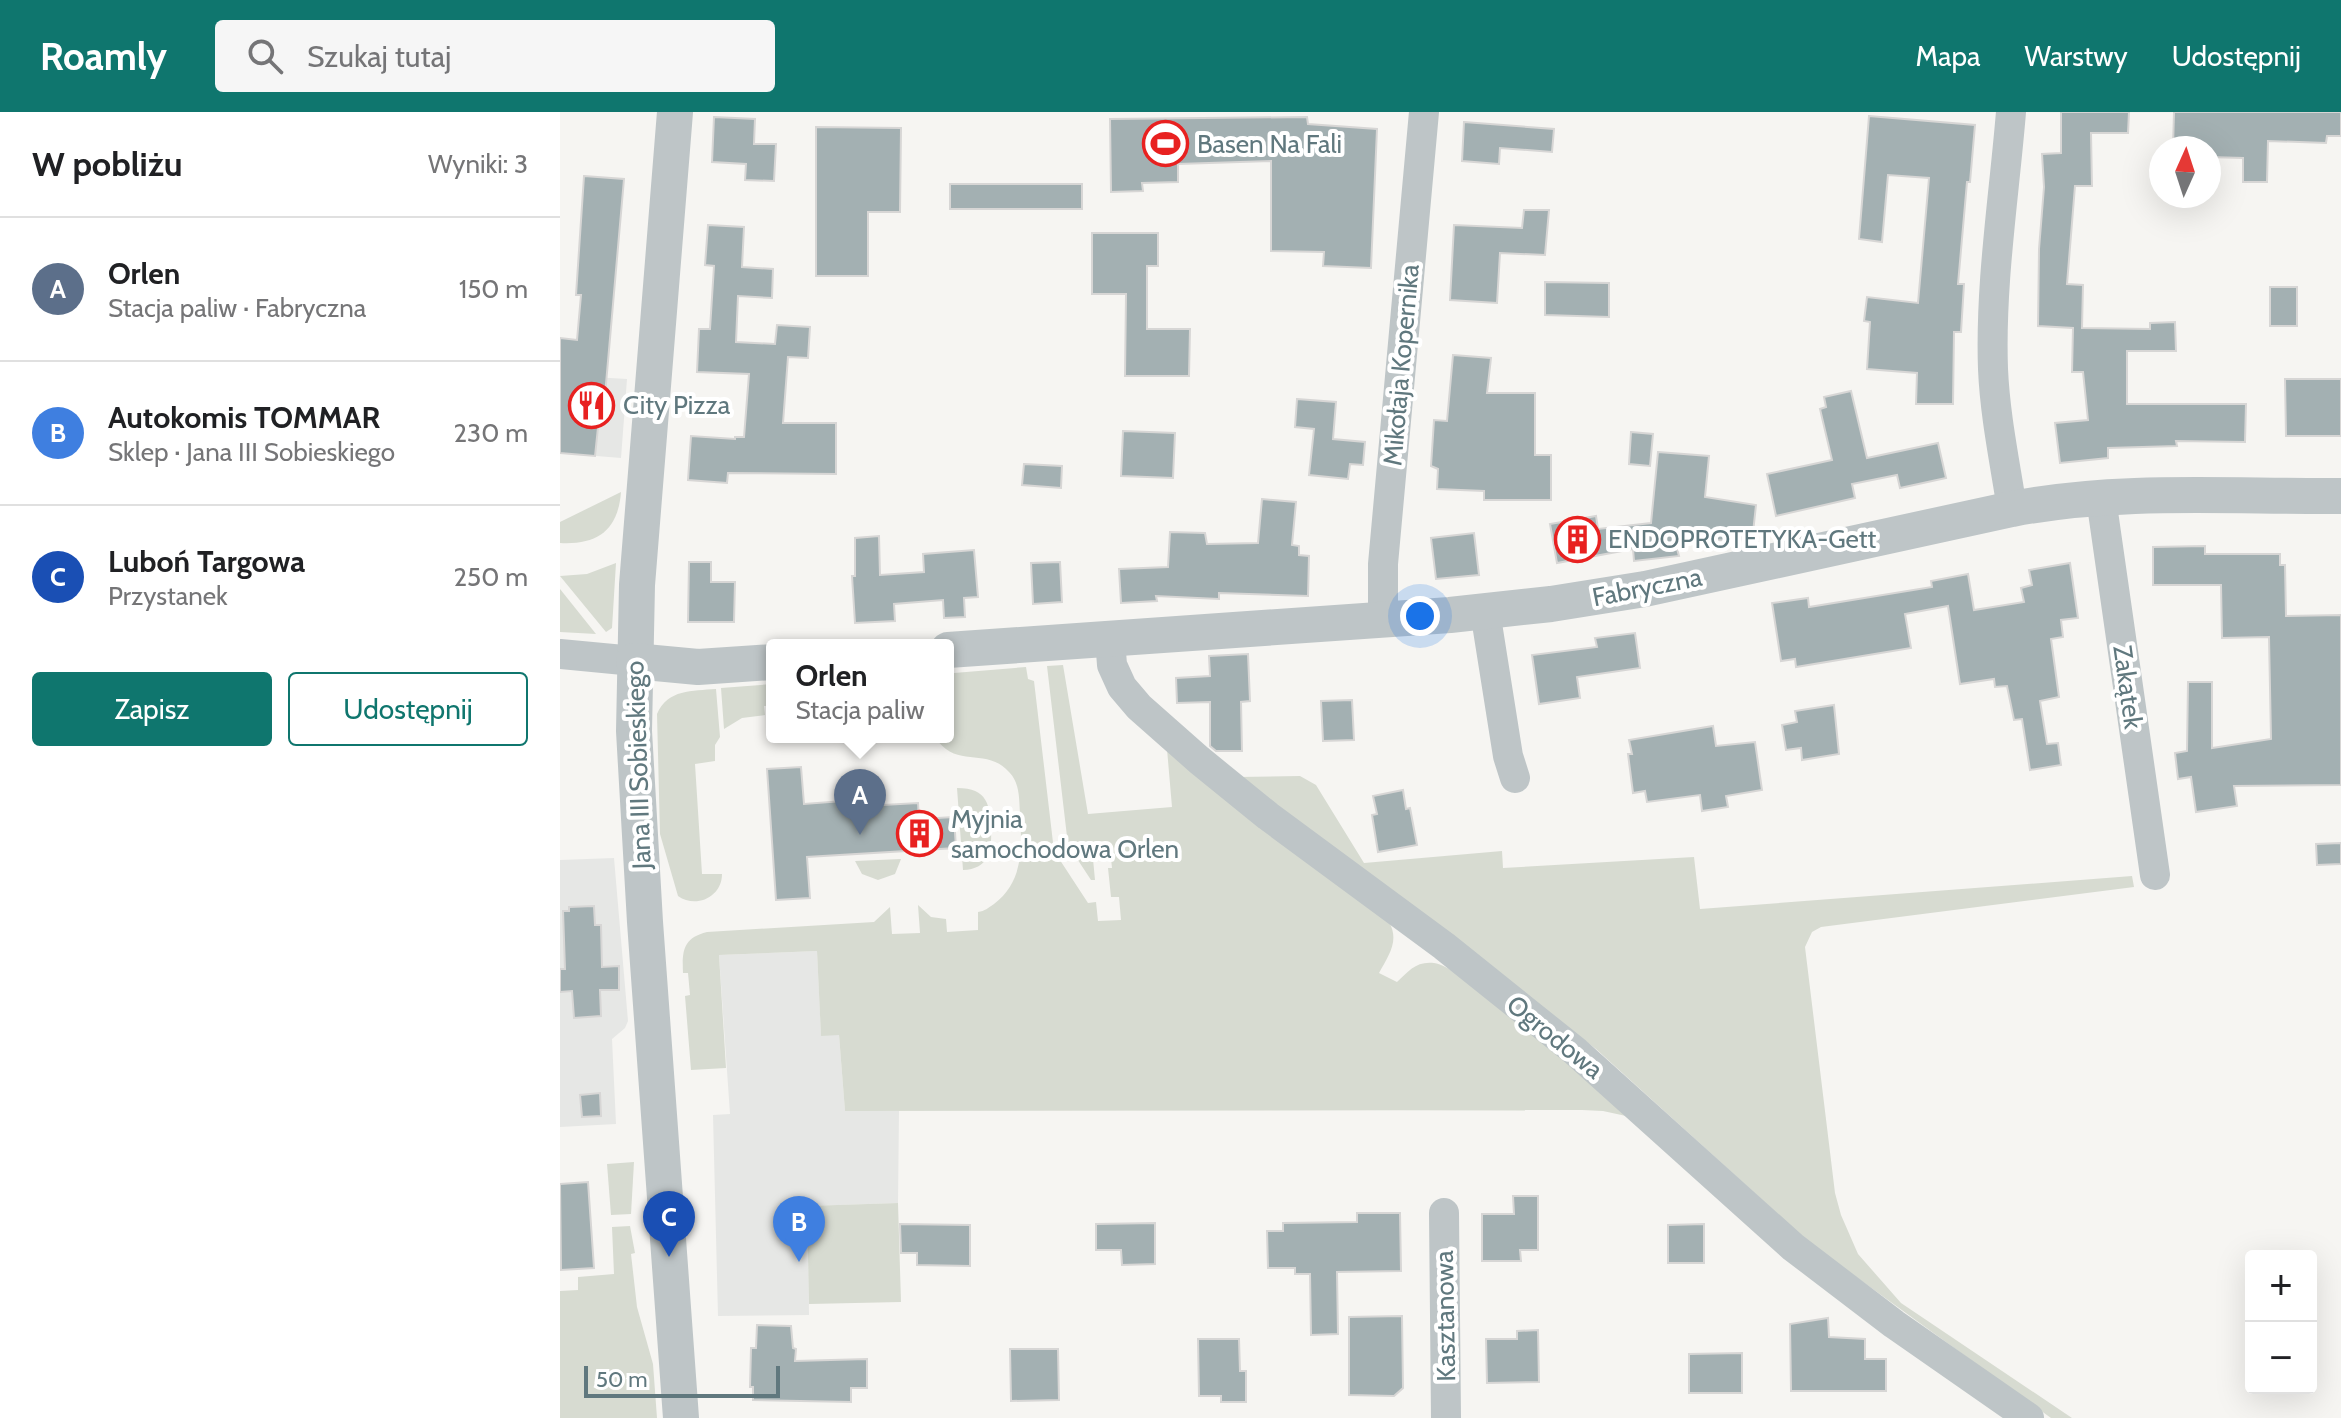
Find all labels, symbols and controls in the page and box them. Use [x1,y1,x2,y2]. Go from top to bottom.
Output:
search box [215,20,775,92]
text: Roamly [40,33,167,80]
icon: search [243,34,287,78]
text: Szukaj tutaj [307,38,451,75]
text: Mapa [1915,39,1981,73]
text: Warstwy [2025,39,2128,73]
text: Udostępnij [2172,39,2301,73]
sports icon: Basen Na Fali [1142,120,1190,168]
place label: Basen Na Fali [1197,128,1342,160]
north arrow [2149,136,2221,208]
text: W pobliżu [32,143,183,185]
text: Wyniki: 3 [428,148,528,180]
text: Orlen [108,255,180,292]
street label: Mikołaja Kopernika [1376,262,1426,467]
text: A [50,273,66,305]
text: 150 m [459,273,528,305]
text: Stacja paliw · Fabryczna [108,292,366,324]
restaurant icon: City Pizza [568,381,616,429]
place label: City Pizza [623,389,731,421]
text: Autokomis TOMMAR [108,399,380,436]
text: B [50,417,66,449]
text: 230 m [454,417,528,449]
text: Sklep · Jana III Sobieskiego [108,436,395,468]
building icon: ENDOPROTETYKA-Gett [1553,515,1601,563]
place label: ENDOPROTETYKA-Gett [1608,523,1877,555]
text: Luboń Targowa [108,543,305,580]
text: C [50,561,66,593]
text: 250 m [454,561,528,593]
street label: Fabryczna [1589,561,1705,613]
text: Przystanek [108,580,228,612]
your location [1400,596,1440,636]
popup [766,639,954,743]
street label: Zakątek [2106,643,2150,731]
text: Orlen [795,657,868,694]
street label: Jana III Sobieskiego [618,660,658,871]
button: Zapisz [32,672,272,746]
button: Udostępnij [288,672,528,746]
text: Stacja paliw [795,694,925,726]
pin: A [834,769,886,835]
place label: Myjnia samochodowa Orlen [951,803,1179,865]
building icon: Myjnia samochodowa Orlen [896,810,944,858]
street label: Ogrodowa [1500,988,1610,1086]
pin: C [643,1191,695,1257]
pin: B [773,1196,825,1262]
street label: Kasztanowa [1428,1250,1462,1382]
map controls [2245,1250,2317,1394]
button: + [2245,1250,2317,1322]
button: − [2245,1322,2317,1394]
scale bar [584,1362,780,1398]
text: 50 m [596,1366,648,1393]

